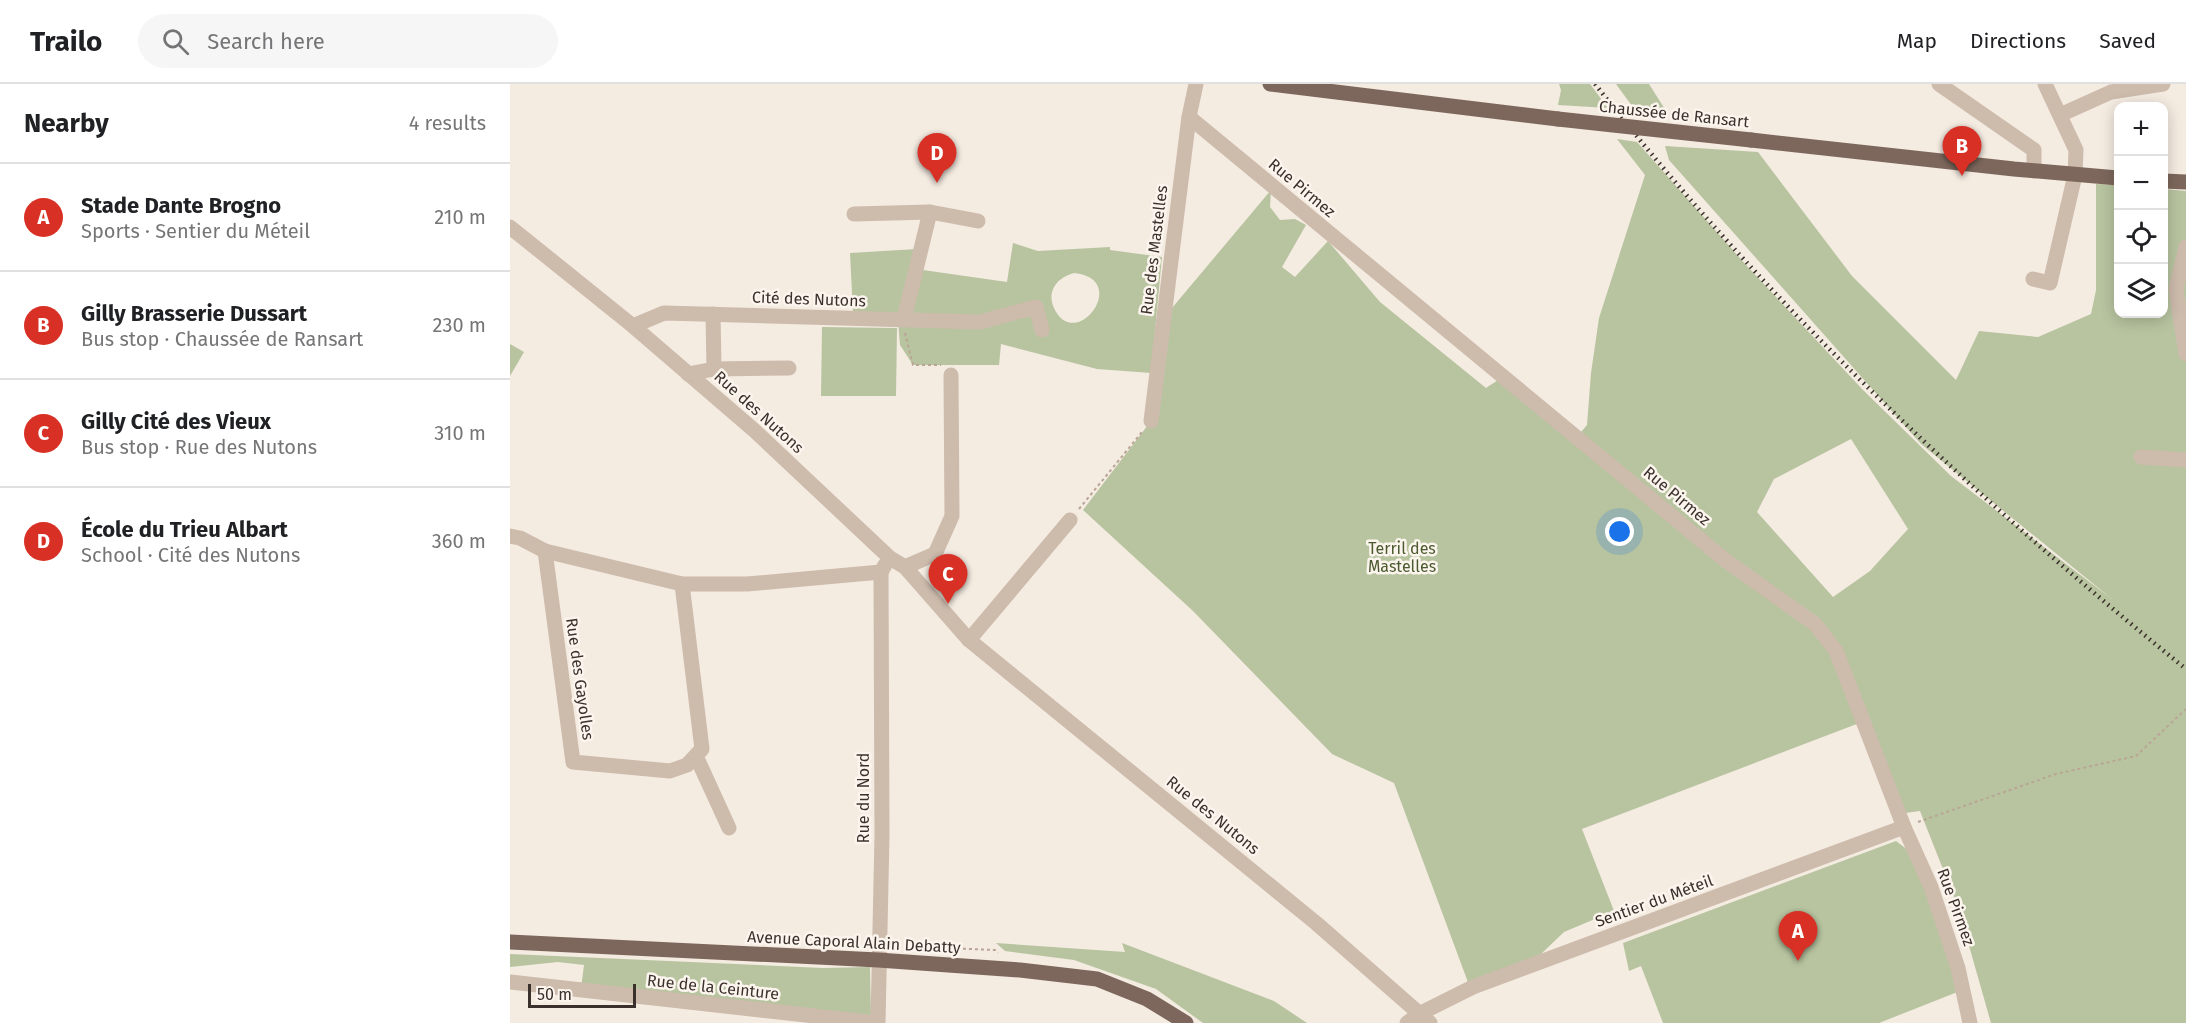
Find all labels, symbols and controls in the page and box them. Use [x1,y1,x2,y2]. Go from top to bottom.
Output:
search box [138,14,558,68]
text: Trailo [30,25,102,58]
icon: search [159,25,192,58]
text: Search here [207,28,325,55]
text: Map [1897,28,1937,54]
text: Directions [1970,28,2066,54]
text: Saved [2099,28,2156,54]
street label: Chaussée de Ransart [1598,97,1750,131]
map controls [2114,102,2168,318]
button: + [2114,102,2168,156]
text: Nearby [24,108,109,139]
text: 4 results [409,111,486,135]
pin: B [1942,126,1982,176]
pin: D [918,134,956,183]
street label: Rue Pirmez [1265,155,1339,221]
button: − [2114,156,2168,210]
street label: Rue des Mastelles [1137,184,1171,316]
text: Stade Dante Brogno [81,192,281,219]
text: A [38,205,49,229]
text: 210 m [434,205,486,229]
button: locate [2114,210,2168,264]
text: Sports · Sentier du Méteil [81,219,310,243]
button: layers [2114,264,2168,318]
street label: Cité des Nutons [752,288,866,310]
text: Gilly Brasserie Dussart [81,300,307,327]
text: B [37,313,50,337]
text: 230 m [433,313,486,337]
text: Bus stop · Chaussée de Ransart [81,327,363,351]
street label: Rue des Nutons [710,367,808,457]
text: Gilly Cité des Vieux [81,408,271,435]
text: C [38,421,49,445]
text: 310 m [434,421,486,445]
text: Bus stop · Rue des Nutons [81,435,317,459]
street label: Rue Pirmez [1640,463,1714,529]
text: École du Trieu Albart [81,516,288,543]
your location [1605,517,1634,546]
text: D [37,529,50,553]
text: 360 m [432,529,486,553]
park label: Terril des Mastelles [1368,539,1436,576]
text: School · Cité des Nutons [81,543,300,567]
pin: C [928,554,968,604]
street label: Rue des Gayolles [562,617,598,741]
street label: Rue du Nord [854,753,873,843]
street label: Rue des Nutons [1163,772,1263,858]
street label: Rue Pirmez [1933,866,1979,948]
street label: Sentier du Méteil [1592,871,1716,931]
pin: A [1778,912,1818,961]
street label: Avenue Caporal Alain Debatty [747,927,961,957]
street label: Rue de la Ceinture [646,971,780,1003]
scale bar [528,981,636,1008]
text: 50 m [537,985,572,1004]

